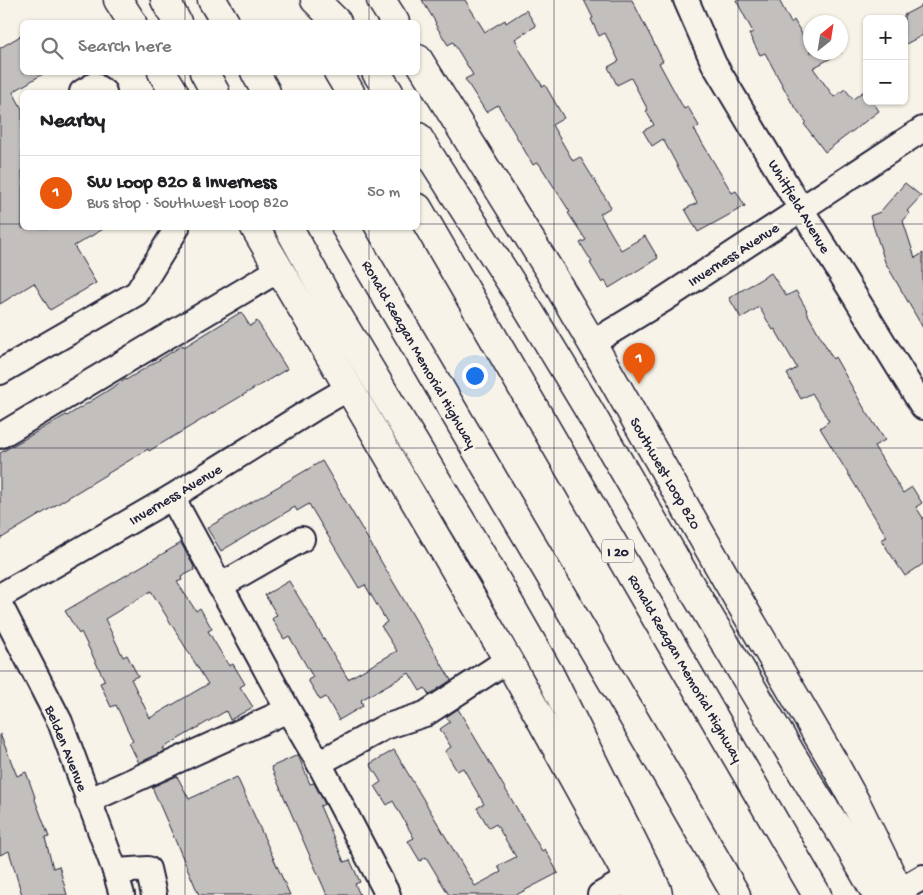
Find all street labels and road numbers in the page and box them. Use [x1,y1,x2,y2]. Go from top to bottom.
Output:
street label: Whitfield Avenue [763,157,834,258]
street label: Inverness Avenue [685,219,783,292]
street label: Ronald Reagan Memorial Highway [357,258,480,453]
street label: Southwest Loop 820 [625,415,704,534]
street label: Inverness Avenue [126,461,226,530]
road number: I 20 [602,540,634,562]
street label: Ronald Reagan Memorial Highway [623,572,746,767]
street label: Belden Avenue [39,702,91,795]

